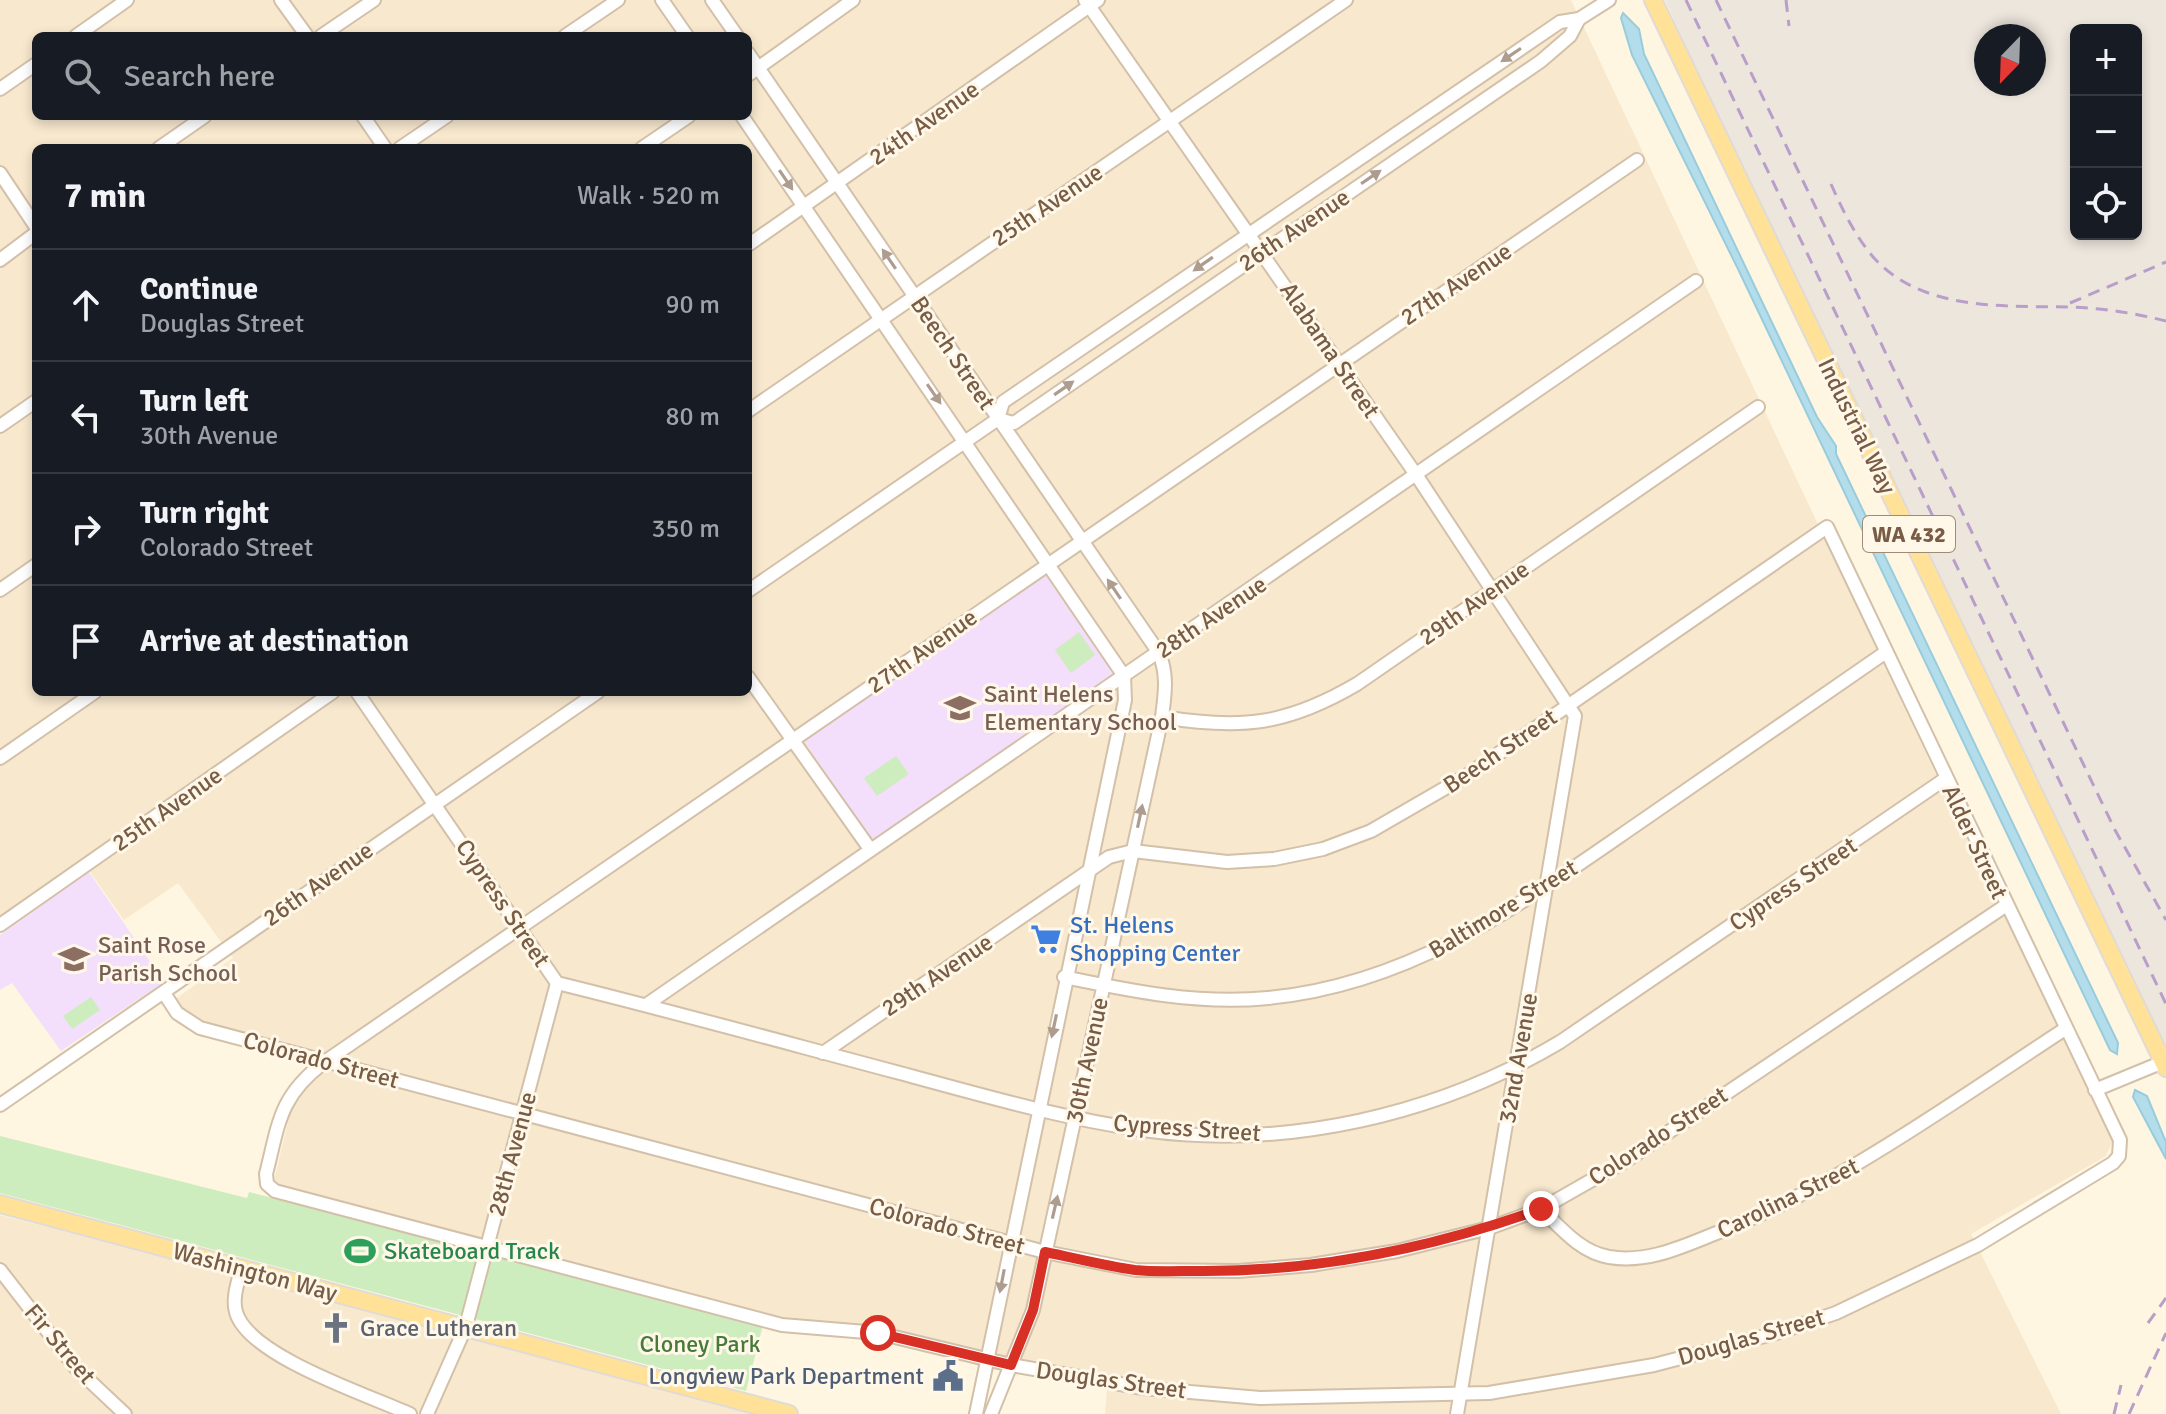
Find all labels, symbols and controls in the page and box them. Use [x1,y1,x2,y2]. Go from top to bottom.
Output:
north arrow [1974,24,2046,96]
map controls [2070,24,2142,240]
button: + [2070,24,2142,96]
search box [32,32,752,120]
one-way arrow [1500,47,1522,62]
icon: search [60,54,104,98]
text: Search here [124,58,275,95]
street label: 24th Avenue [863,74,985,172]
button: − [2070,96,2142,168]
street label: 25th Avenue [986,157,1108,253]
button: locate [2070,168,2142,240]
one-way arrow [778,170,793,191]
one-way arrow [1360,170,1381,185]
text: 7 min [64,175,146,217]
text: Walk · 520 m [577,180,720,212]
street label: 26th Avenue [1233,182,1355,278]
street label: 27th Avenue [1395,236,1517,332]
one-way arrow [882,248,896,270]
one-way arrow [1193,256,1214,271]
text: Continue [140,271,258,308]
street label: Alabama Street [1273,276,1387,424]
icon: ahead [64,283,108,327]
text: 90 m [665,289,720,321]
street label: Beech Street [904,290,1002,416]
text: Douglas Street [140,308,304,340]
street label: Industrial Way [1811,353,1903,499]
one-way arrow [1054,381,1075,396]
text: Turn left [140,383,249,420]
one-way arrow [926,384,941,405]
icon: left [64,395,108,439]
text: 80 m [665,401,720,433]
text: 30th Avenue [140,420,278,452]
text: Turn right [140,495,269,532]
icon: right [64,507,108,551]
text: 350 m [651,513,720,545]
road number: WA 432 [1863,516,1955,552]
text: Colorado Street [140,532,313,564]
street label: 29th Avenue [1413,554,1535,652]
street label: 28th Avenue [1150,569,1272,665]
one-way arrow [1107,579,1122,600]
street label: 27th Avenue [861,602,983,700]
icon: arrive [64,619,108,663]
text: Arrive at destination [140,623,409,660]
place label: Saint Helens Elementary School [984,679,1177,737]
school or university icon: Saint Helens Elementary School [943,691,977,725]
street label: Beech Street [1437,702,1563,800]
street label: 25th Avenue [106,760,228,858]
street label: Alder Street [1935,780,2015,904]
one-way arrow [1134,803,1147,828]
street label: Cypress Street [1723,830,1863,938]
street label: Cypress Street [449,833,557,973]
street label: 26th Avenue [257,835,379,933]
street label: Baltimore Street [1423,853,1583,965]
place label: St. Helens Shopping Center [1070,910,1240,968]
supermarket icon: St. Helens Shopping Center [1029,922,1063,956]
street label: 29th Avenue [876,927,998,1023]
place label: Saint Rose Parish School [98,930,238,988]
school or university icon: Saint Rose Parish School [57,942,91,976]
street label: 32nd Avenue [1492,990,1544,1126]
street label: 30th Avenue [1059,994,1115,1126]
one-way arrow [1047,1014,1060,1039]
street label: Colorado Street [240,1025,402,1095]
street label: Colorado Street [1583,1080,1733,1192]
street label: 28th Avenue [481,1088,543,1220]
street label: Cypress Street [1112,1108,1262,1148]
street label: Carolina Street [1712,1151,1864,1245]
street label: Colorado Street [866,1191,1028,1261]
route end [1523,1191,1559,1227]
one-way arrow [1049,1194,1062,1219]
sports icon: Skateboard Track [343,1234,377,1268]
street label: Washington Way [169,1236,341,1308]
place label: Skateboard Track [384,1236,560,1266]
one-way arrow [996,1268,1008,1293]
street label: Fir Street [18,1298,102,1390]
street label: Douglas Street [1674,1302,1828,1372]
church icon: Grace Lutheran [319,1311,353,1345]
place label: Grace Lutheran [360,1313,517,1343]
route start [860,1315,896,1351]
park label: Cloney Park [639,1329,761,1359]
street label: Douglas Street [1034,1355,1188,1405]
public building icon: Longview Park Department [931,1359,965,1393]
place label: Longview Park Department [648,1361,924,1391]

